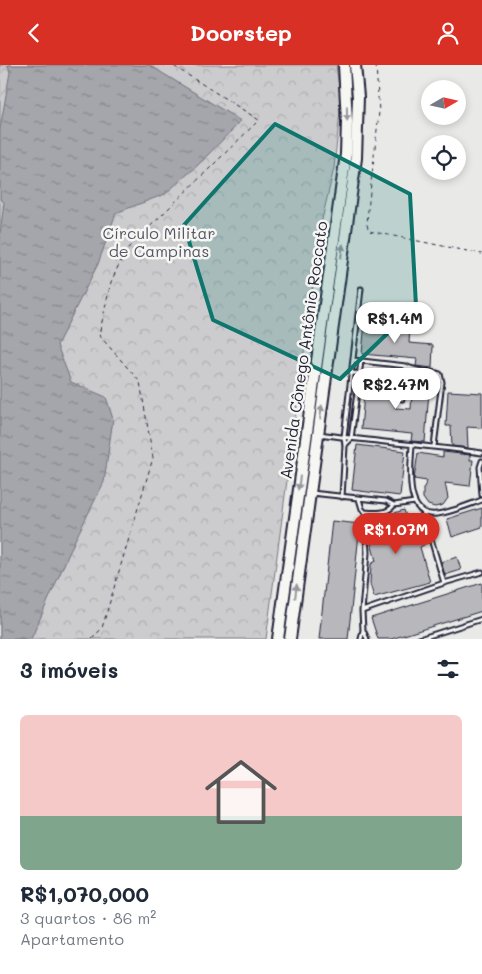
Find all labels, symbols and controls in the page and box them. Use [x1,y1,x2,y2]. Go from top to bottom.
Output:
text: Doorstep [190,18,292,47]
icon: back [20,19,48,47]
icon: person [434,19,462,47]
north arrow [421,80,466,125]
map controls [421,80,466,180]
one-way arrow [343,106,351,122]
button: locate [421,135,466,180]
street label: Avenida Cônego Antônio Roccato [274,220,332,480]
park label: Círculo Militar de Campinas [103,222,215,261]
one-way arrow [339,243,347,259]
pin: R$1.4M [354,301,436,344]
text: R$1.4M [367,307,423,328]
pin: R$2.47M [350,367,442,410]
text: R$2.47M [363,373,429,394]
one-way arrow [317,404,325,420]
one-way arrow [295,475,303,491]
pin: R$1.07M [350,513,442,555]
text: R$1.07M [363,518,429,539]
one-way arrow [292,582,300,598]
icon: filters [434,655,462,683]
text: 3 imóveis [20,656,118,683]
icon: home [196,747,286,837]
text: R$1,070,000 [20,880,149,907]
text: 3 quartos · 86 m² [20,907,156,928]
text: Apartamento [20,928,124,949]

